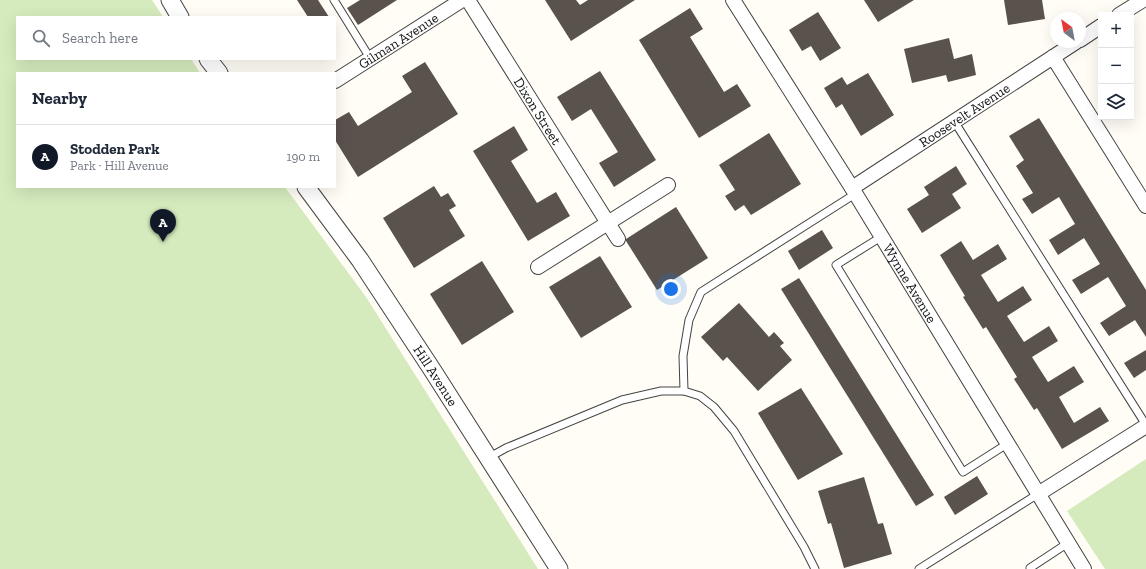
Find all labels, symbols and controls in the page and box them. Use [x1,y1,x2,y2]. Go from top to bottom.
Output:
street label: Gilman Avenue [355,9,442,72]
north arrow [1050,12,1086,48]
map controls [1098,12,1134,120]
button: + [1098,12,1134,48]
search box [16,16,336,60]
icon: search [30,27,52,49]
text: Search here [62,29,138,47]
button: − [1098,48,1134,84]
street label: Dixon Street [510,74,565,148]
street label: Roosevelt Avenue [916,79,1013,151]
button: layers [1098,84,1134,120]
text: Nearby [32,88,87,108]
text: Stodden Park [70,140,160,158]
text: A [41,149,49,164]
text: 190 m [286,149,320,164]
text: Park · Hill Avenue [70,158,169,173]
pin: A [150,209,176,242]
street label: Wynne Avenue [879,241,941,326]
your location [661,279,681,299]
street label: Hill Avenue [410,342,462,410]

